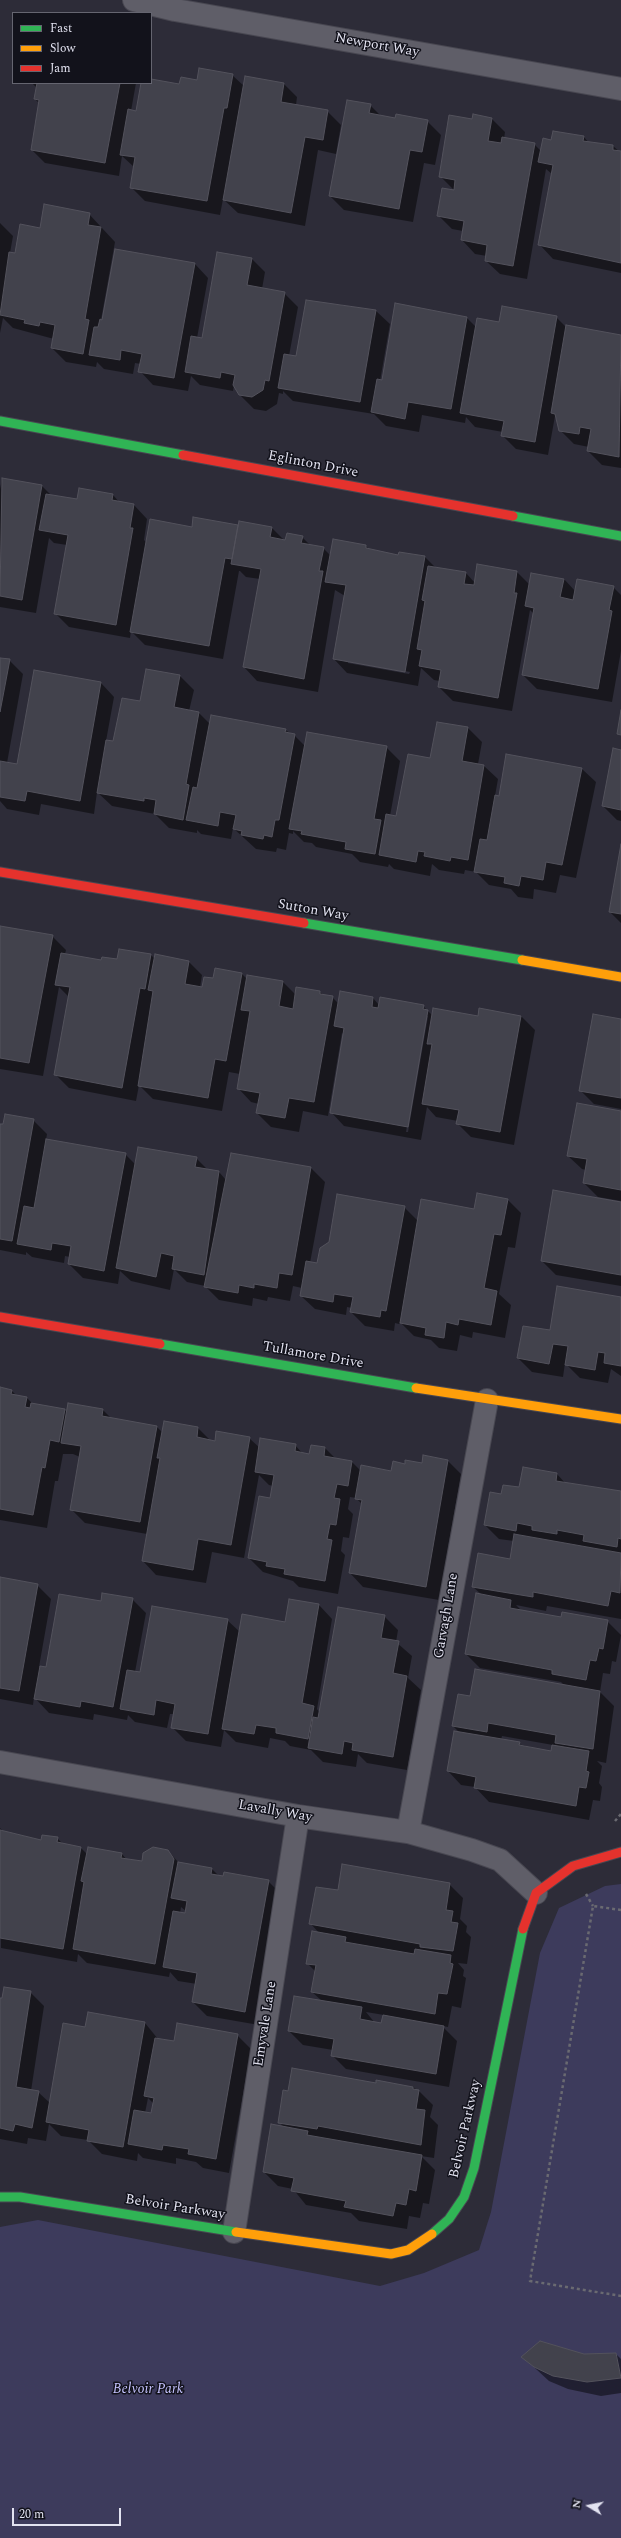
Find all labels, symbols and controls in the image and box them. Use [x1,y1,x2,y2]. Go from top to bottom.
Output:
legend [12,12,152,84]
text: Fast [50,19,72,38]
street label: Newport Way [334,30,420,62]
text: Slow [50,39,75,58]
text: Jam [50,59,71,78]
street label: Eglinton Drive [266,448,360,482]
street label: Sutton Way [276,897,350,925]
street label: Tullamore Drive [261,1339,365,1373]
street label: Garvagh Lane [431,1572,463,1660]
street label: Lavally Way [237,1797,313,1827]
street label: Emyvale Lane [251,1980,281,2068]
street label: Belvoir Parkway [446,2078,486,2180]
street label: Belvoir Parkway [124,2192,226,2224]
park label: Belvoir Park [113,2382,183,2398]
north arrow [569,2486,609,2526]
text: N [568,2498,586,2510]
scale bar [14,2500,123,2526]
text: 20 m [19,2505,44,2524]

